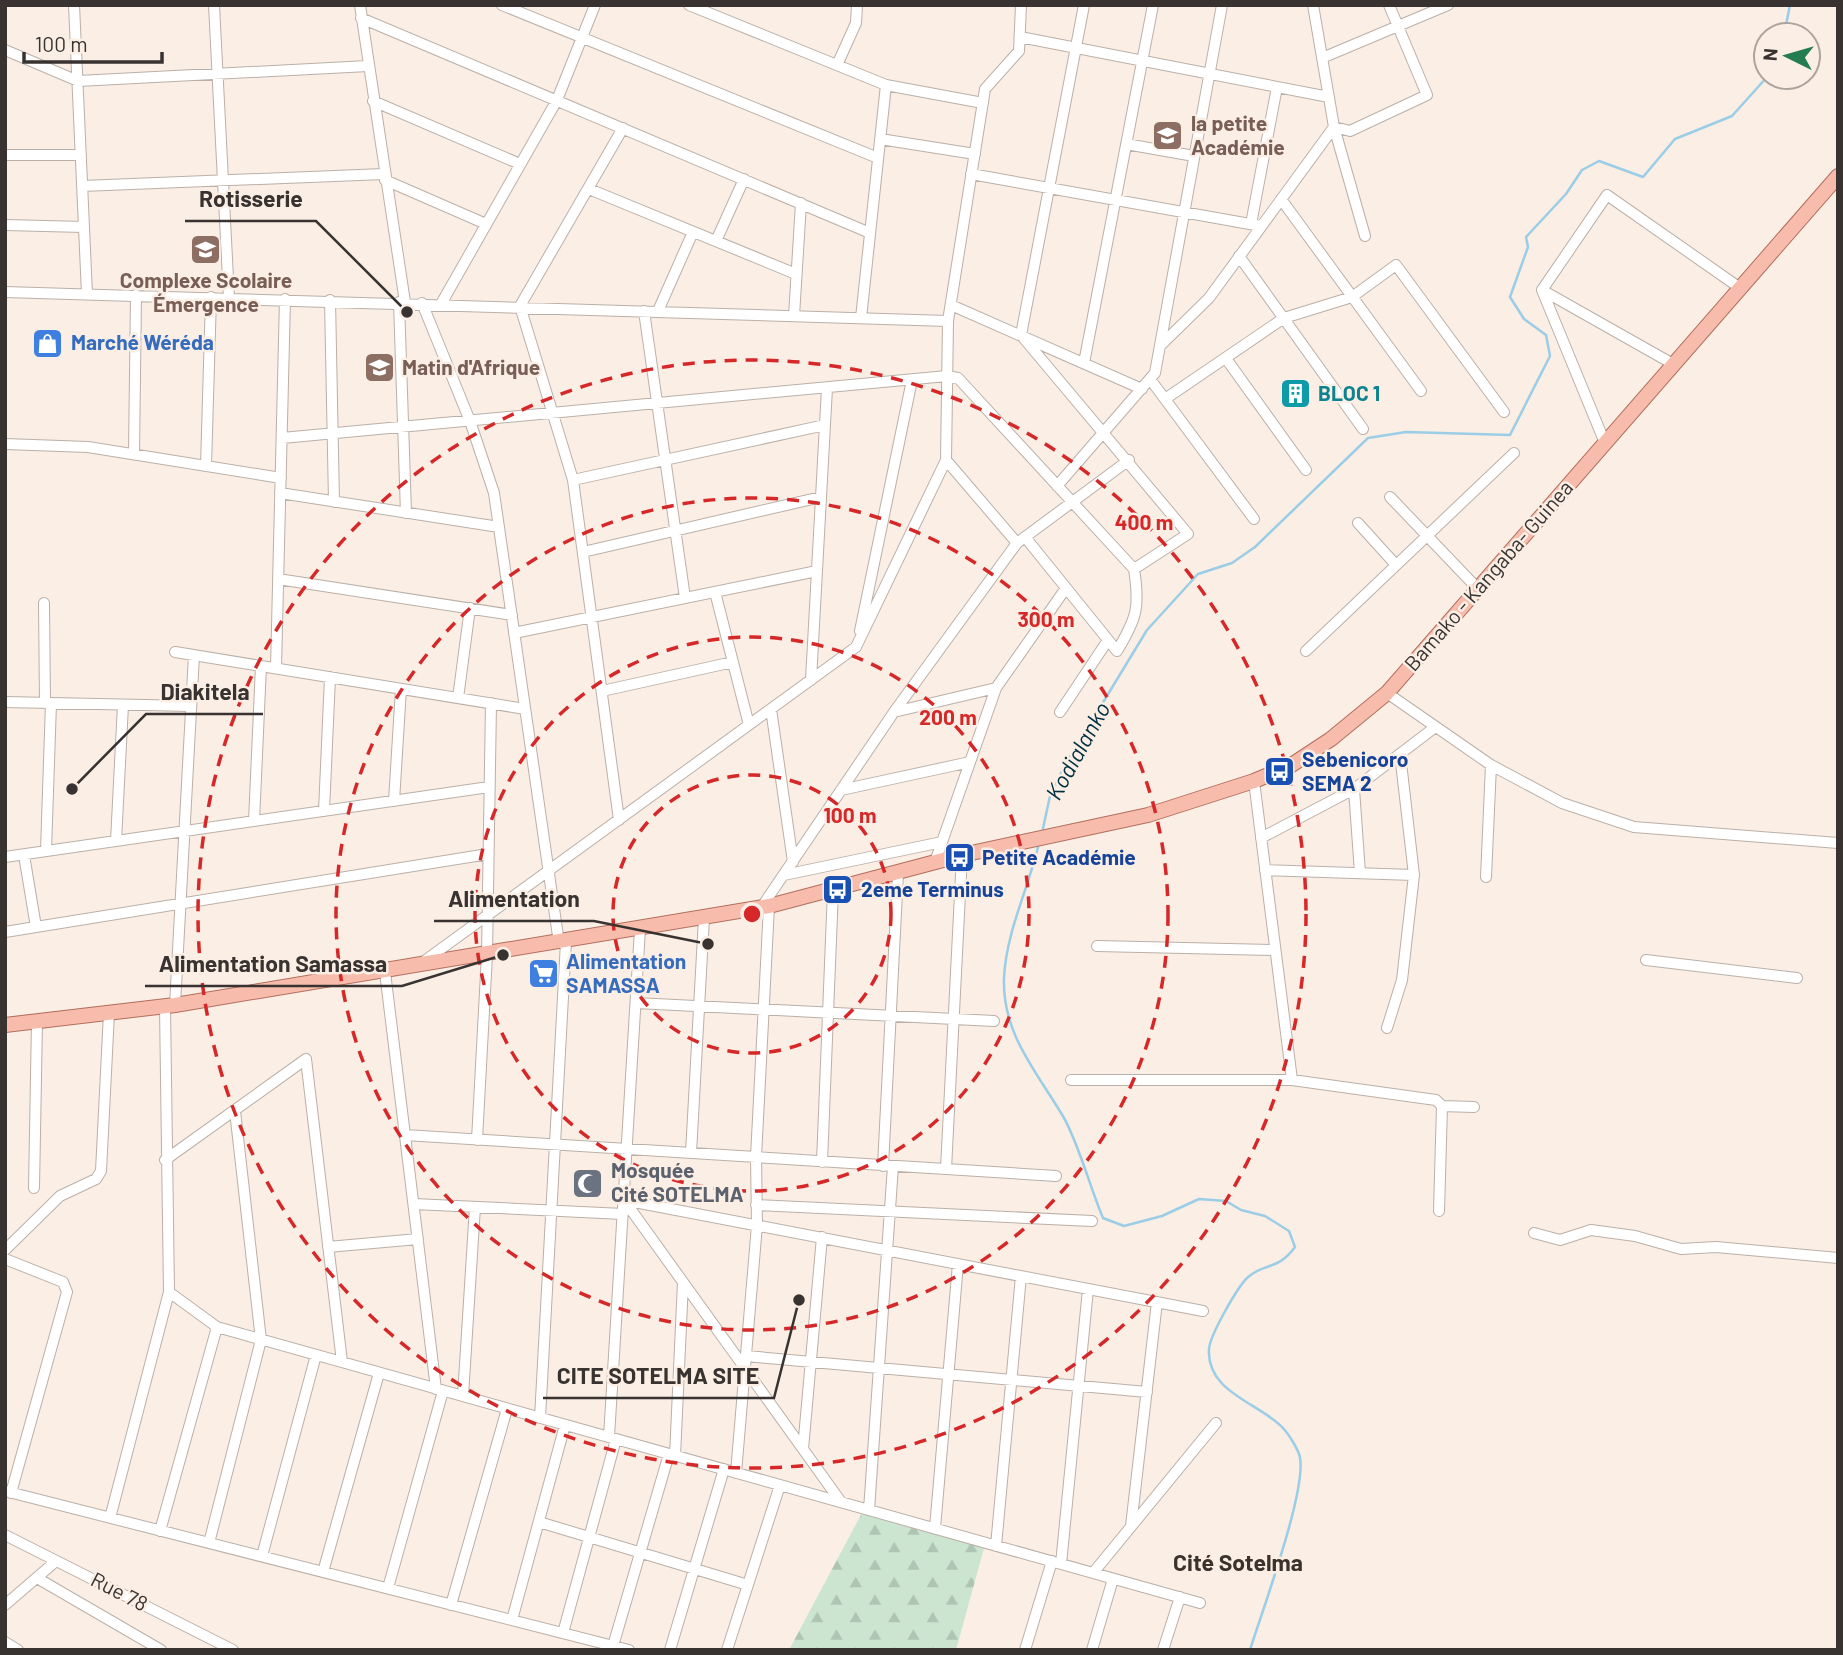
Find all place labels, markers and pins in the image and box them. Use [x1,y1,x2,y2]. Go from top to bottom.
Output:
place label: la petite Académie [1191,110,1285,159]
school or university icon: la petite Académie [1151,119,1185,153]
callout: Rotisserie [185,177,316,221]
school or university icon: Complexe Scolaire Émergence [189,232,223,266]
place label: Complexe Scolaire Émergence [120,267,292,316]
shop icon: Marché Wéréda [31,326,65,360]
place label: Marché Wéréda [71,329,214,354]
school or university icon: Matin d'Afrique [362,351,396,385]
place label: Matin d'Afrique [402,354,540,379]
building icon: BLOC 1 [1278,377,1312,411]
place label: BLOC 1 [1318,380,1380,405]
callout: Diakitela [146,670,263,714]
place label: Sebenicoro SEMA 2 [1302,746,1408,795]
bus stop icon: Sebenicoro SEMA 2 [1262,755,1296,789]
bus stop icon: Petite Académie [942,841,976,875]
place label: Petite Académie [982,844,1136,869]
bus stop icon: 2eme Terminus [821,873,855,907]
place label: 2eme Terminus [861,876,1004,901]
callout: Alimentation [434,877,594,921]
centre of rings [740,902,764,926]
callout: Alimentation Samassa [145,942,402,986]
place label: Alimentation SAMASSA [566,948,686,997]
supermarket icon: Alimentation SAMASSA [526,957,560,991]
place label: Mosquée Cité SOTELMA [611,1157,744,1206]
mosque icon: Mosquée Cité SOTELMA [571,1166,605,1200]
callout: CITE SOTELMA SITE [543,1354,774,1398]

